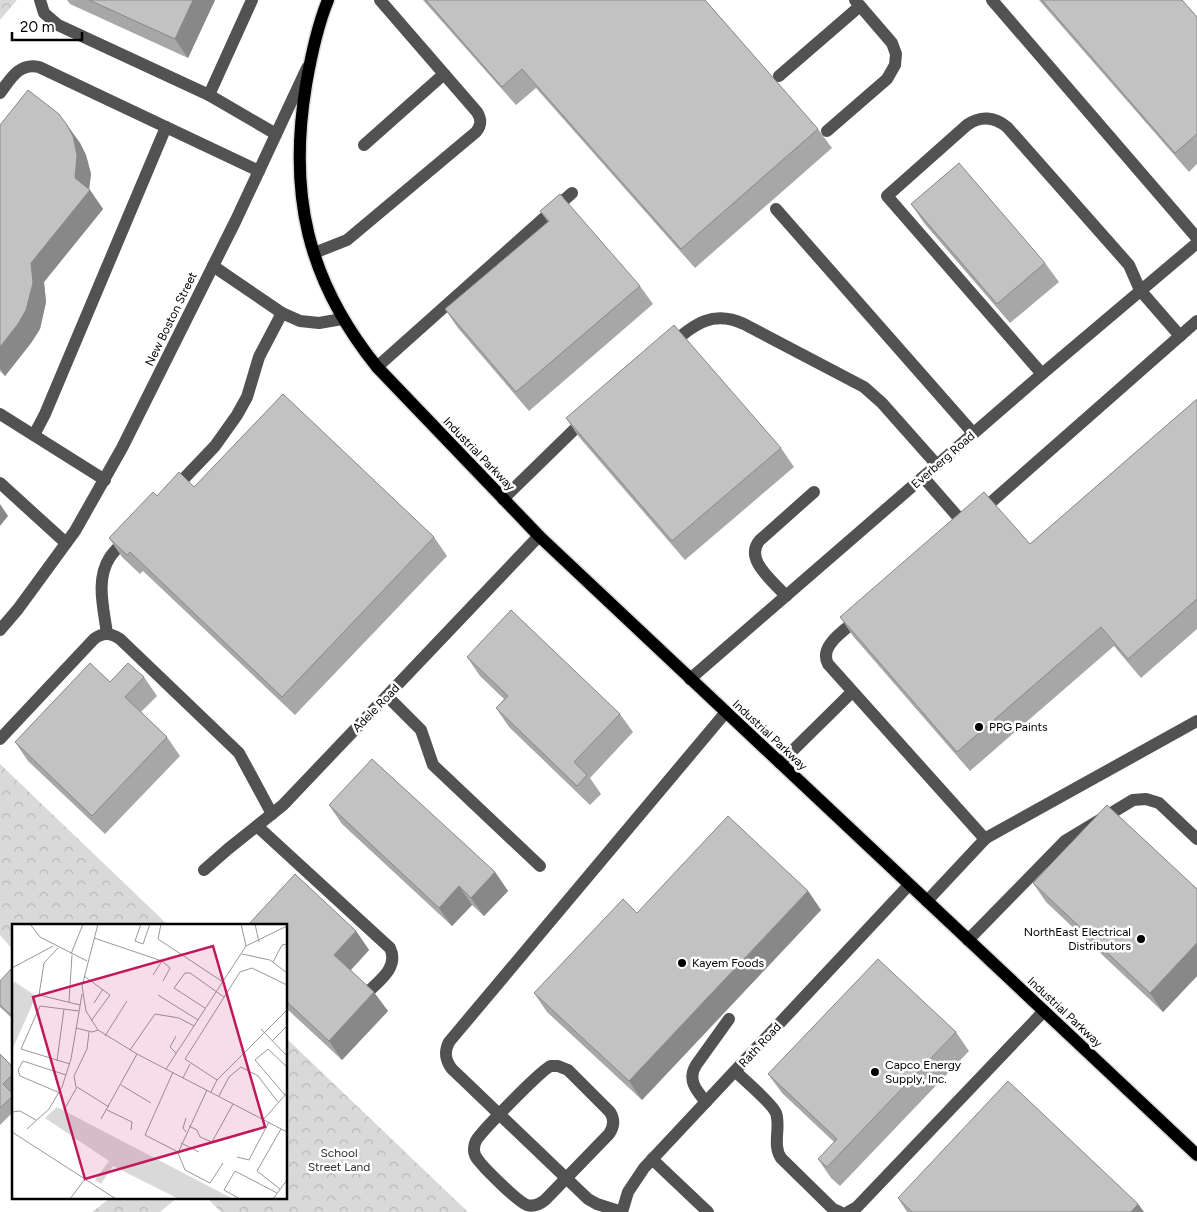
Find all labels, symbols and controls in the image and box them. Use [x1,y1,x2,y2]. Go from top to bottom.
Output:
scale bar [12,10,82,42]
text: 20 m [20,18,54,36]
street label: New Boston Street [142,269,200,368]
street label: Industrial Parkway [440,414,518,494]
street label: Everberg Road [909,429,977,491]
street label: Adele Road [350,681,402,735]
street label: Industrial Parkway [730,697,811,774]
place label: PPG Paints [989,720,1048,734]
marker: PPG Paints [973,721,985,733]
inset map [12,924,288,1200]
place label: NorthEast Electrical Distributors [1024,925,1131,953]
marker: NorthEast Electrical Distributors [1135,933,1147,945]
place label: Kayem Foods [692,956,765,970]
marker: Kayem Foods [676,957,688,969]
street label: Industrial Parkway [1025,974,1106,1051]
street label: Rath Road [736,1020,784,1070]
place label: Capco Energy Supply, Inc. [885,1058,962,1086]
marker: Capco Energy Supply, Inc. [869,1066,881,1078]
park label: School Street Land [308,1146,370,1174]

